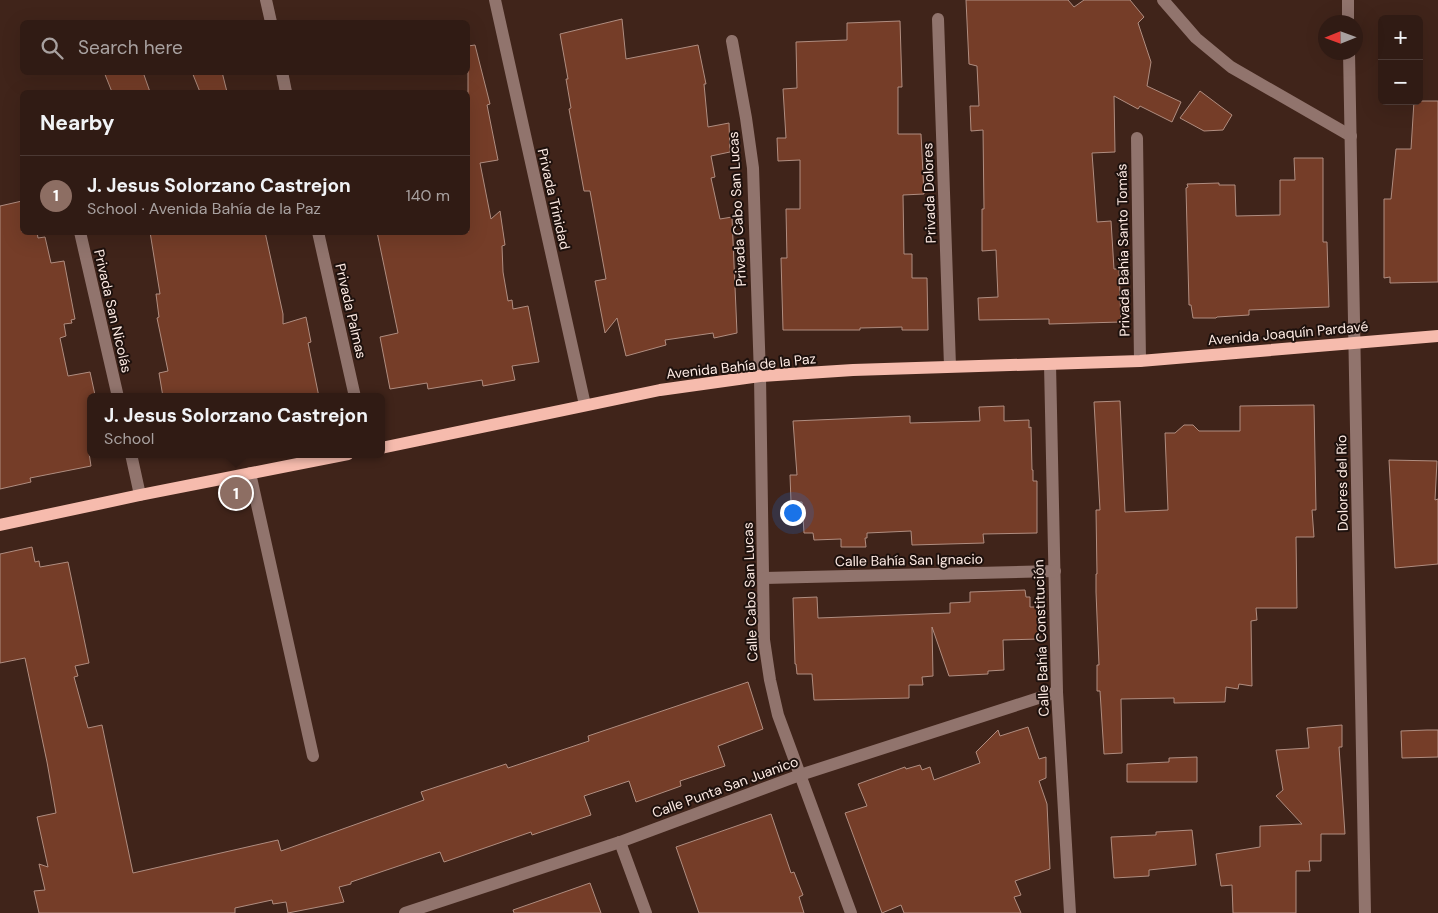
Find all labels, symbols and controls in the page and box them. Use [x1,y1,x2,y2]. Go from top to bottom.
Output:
north arrow [1318,15,1363,60]
map controls [1378,15,1423,105]
button: + [1378,15,1423,60]
search box [20,20,470,75]
icon: search [38,34,66,62]
text: Search here [78,35,183,60]
button: − [1378,60,1423,105]
text: Nearby [40,109,114,137]
street label: Privada Cabo San Lucas [724,131,750,287]
street label: Privada Dolores [918,142,940,244]
street label: Privada Trinidad [534,147,574,251]
street label: Privada Bahía Santo Tomás [1112,163,1134,337]
text: J. Jesus Solorzano Castrejon [87,173,351,198]
text: 1 [53,185,59,206]
text: 140 m [406,185,450,206]
text: School · Avenida Bahía de la Paz [87,198,321,219]
street label: Privada San Nicolás [90,248,136,374]
street label: Privada Palmas [331,262,371,360]
street label: Avenida Joaquín Pardavé [1207,317,1369,349]
street label: Avenida Bahía de la Paz [665,349,817,383]
popup [87,393,385,458]
text: J. Jesus Solorzano Castrejon [104,403,368,428]
text: School [104,428,154,449]
street label: Dolores del Río [1332,435,1352,531]
pin: 1 [220,474,252,512]
your location [780,500,806,526]
street label: Calle Cabo San Lucas [739,522,761,662]
street label: Calle Bahía San Ignacio [835,550,983,570]
street label: Calle Bahía Constitución [1029,559,1053,717]
street label: Calle Punta San Juanico [649,752,801,822]

